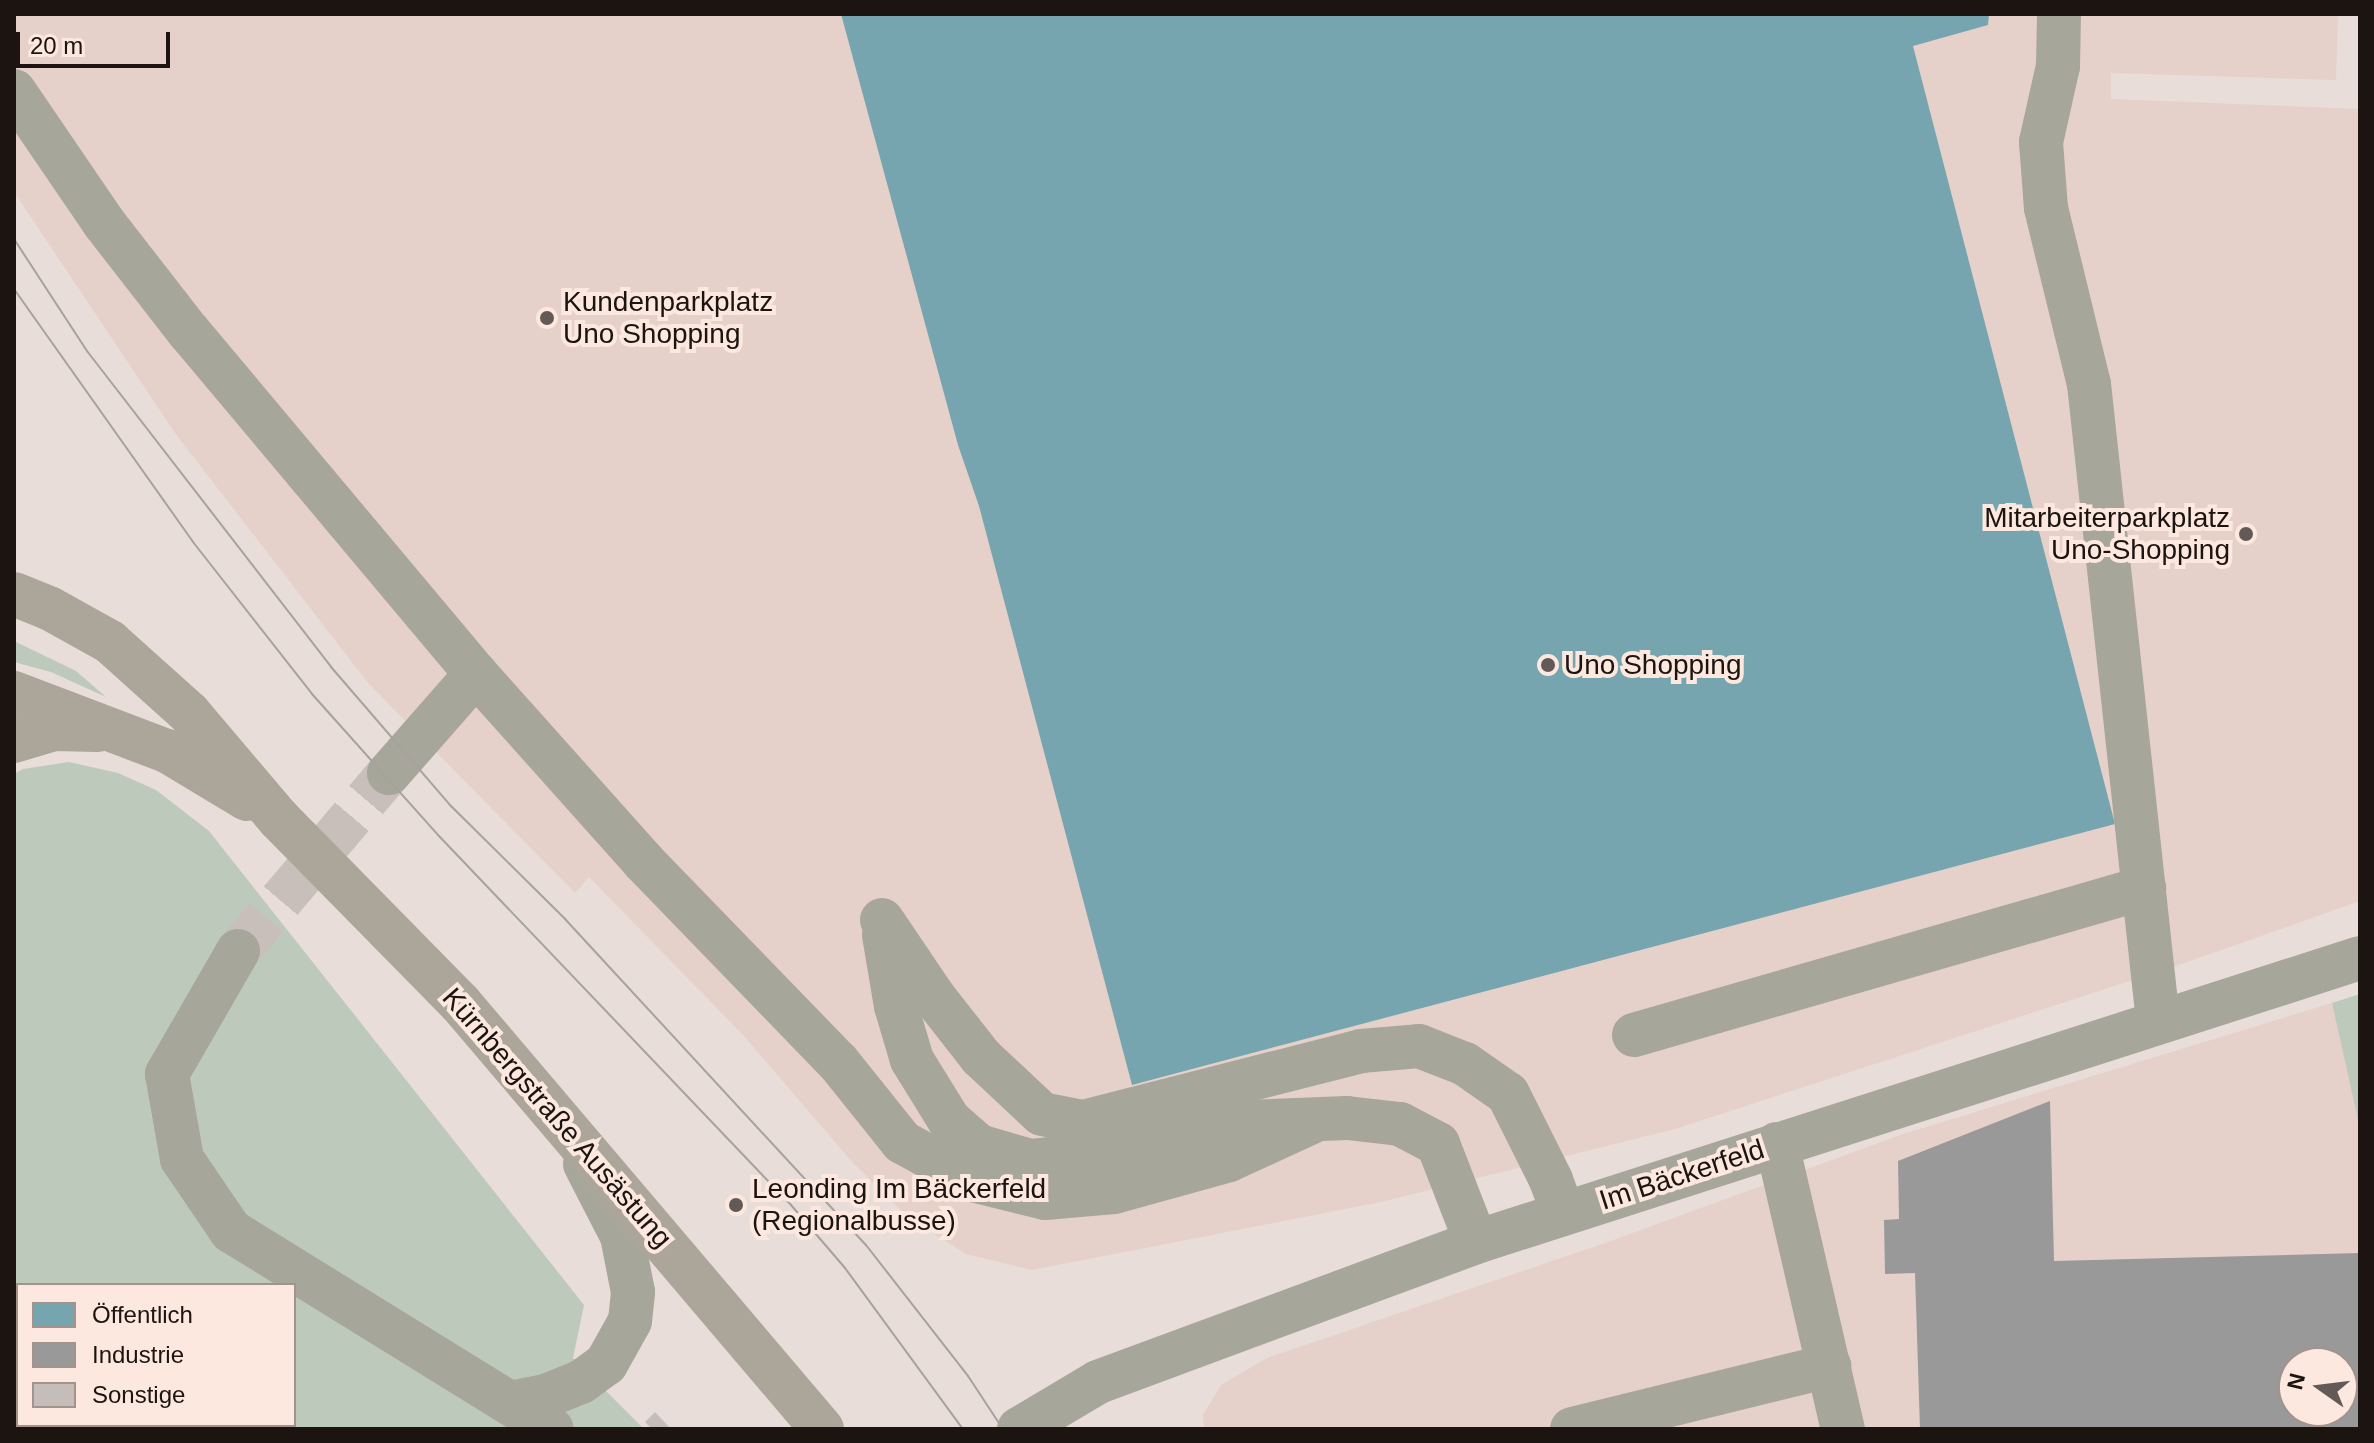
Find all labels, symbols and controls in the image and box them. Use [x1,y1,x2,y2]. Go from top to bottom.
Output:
scale bar [20,16,174,66]
text: 20 m [30,32,83,59]
place label: Kundenparkplatz Uno Shopping [563,285,773,351]
marker: Kundenparkplatz Uno Shopping [538,309,556,327]
place label: Mitarbeiterparkplatz Uno-Shopping [1984,501,2230,567]
marker: Mitarbeiterparkplatz Uno-Shopping [2237,525,2255,543]
place label: Uno Shopping [1564,648,1741,682]
marker: Uno Shopping [1539,656,1557,674]
street label: Kürnbergstraße Ausästung [435,981,679,1255]
street label: Im Bäckerfeld [1595,1133,1769,1217]
place label: Leonding Im Bäckerfeld (Regionalbusse) [752,1172,1046,1238]
marker: Leonding Im Bäckerfeld (Regionalbusse) [727,1196,745,1214]
legend [16,1283,296,1427]
text: Öffentlich [92,1301,193,1328]
text: Industrie [92,1341,184,1368]
north arrow [2278,1347,2358,1427]
text: N [2282,1371,2310,1392]
text: Sonstige [92,1381,185,1408]

